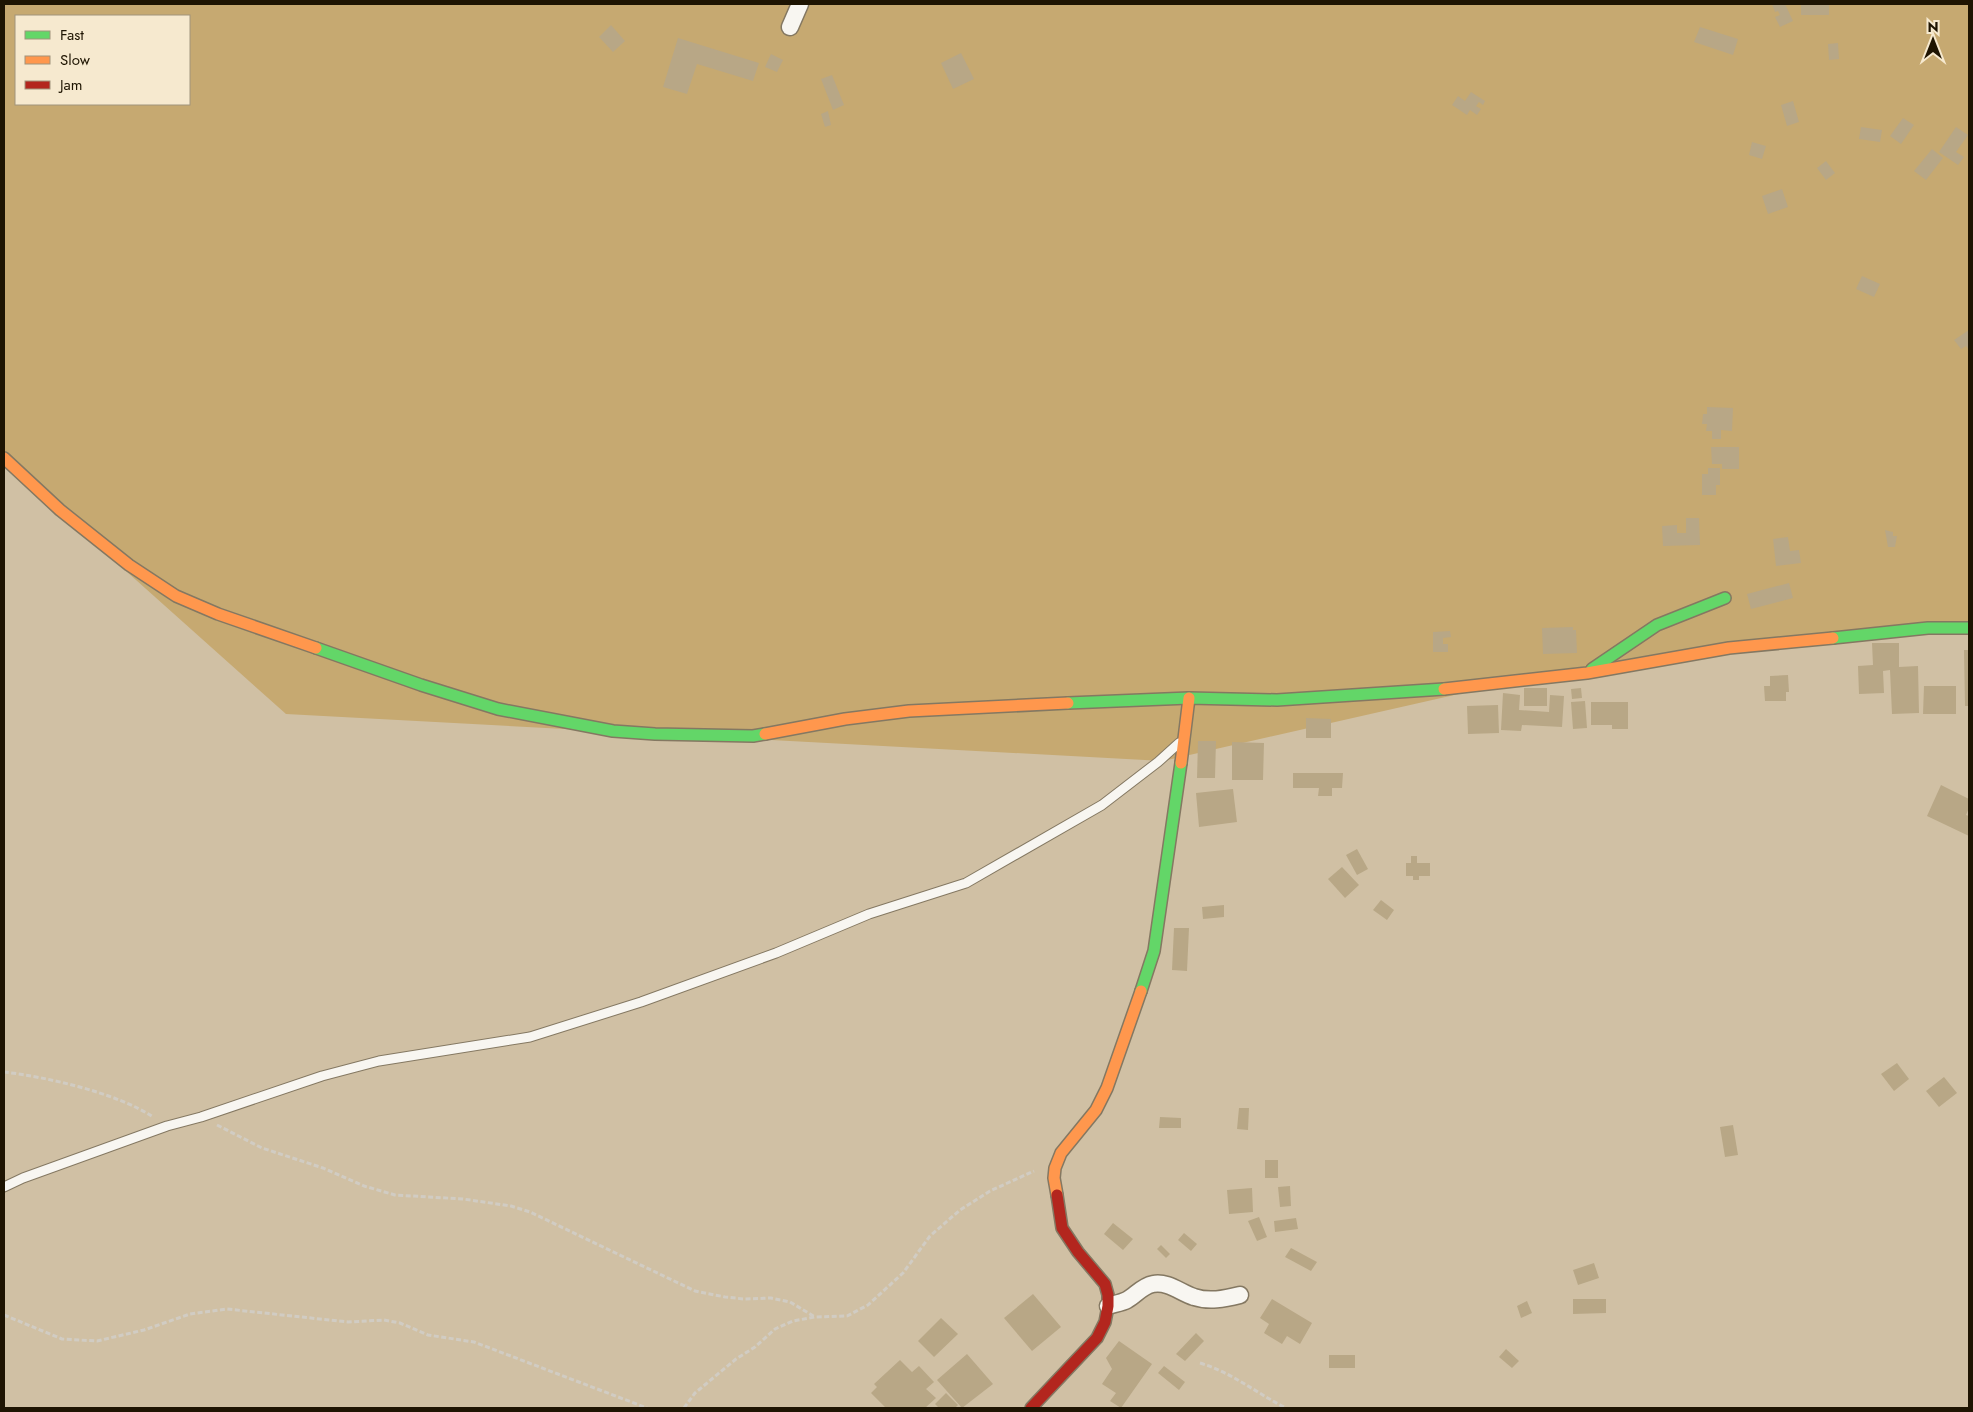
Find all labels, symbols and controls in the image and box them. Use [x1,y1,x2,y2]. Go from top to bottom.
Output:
legend [15,15,190,105]
north arrow [1908,15,1958,65]
text: N [1927,17,1939,37]
text: Fast [60,24,84,46]
text: Slow [60,49,91,71]
text: Jam [58,74,83,96]

